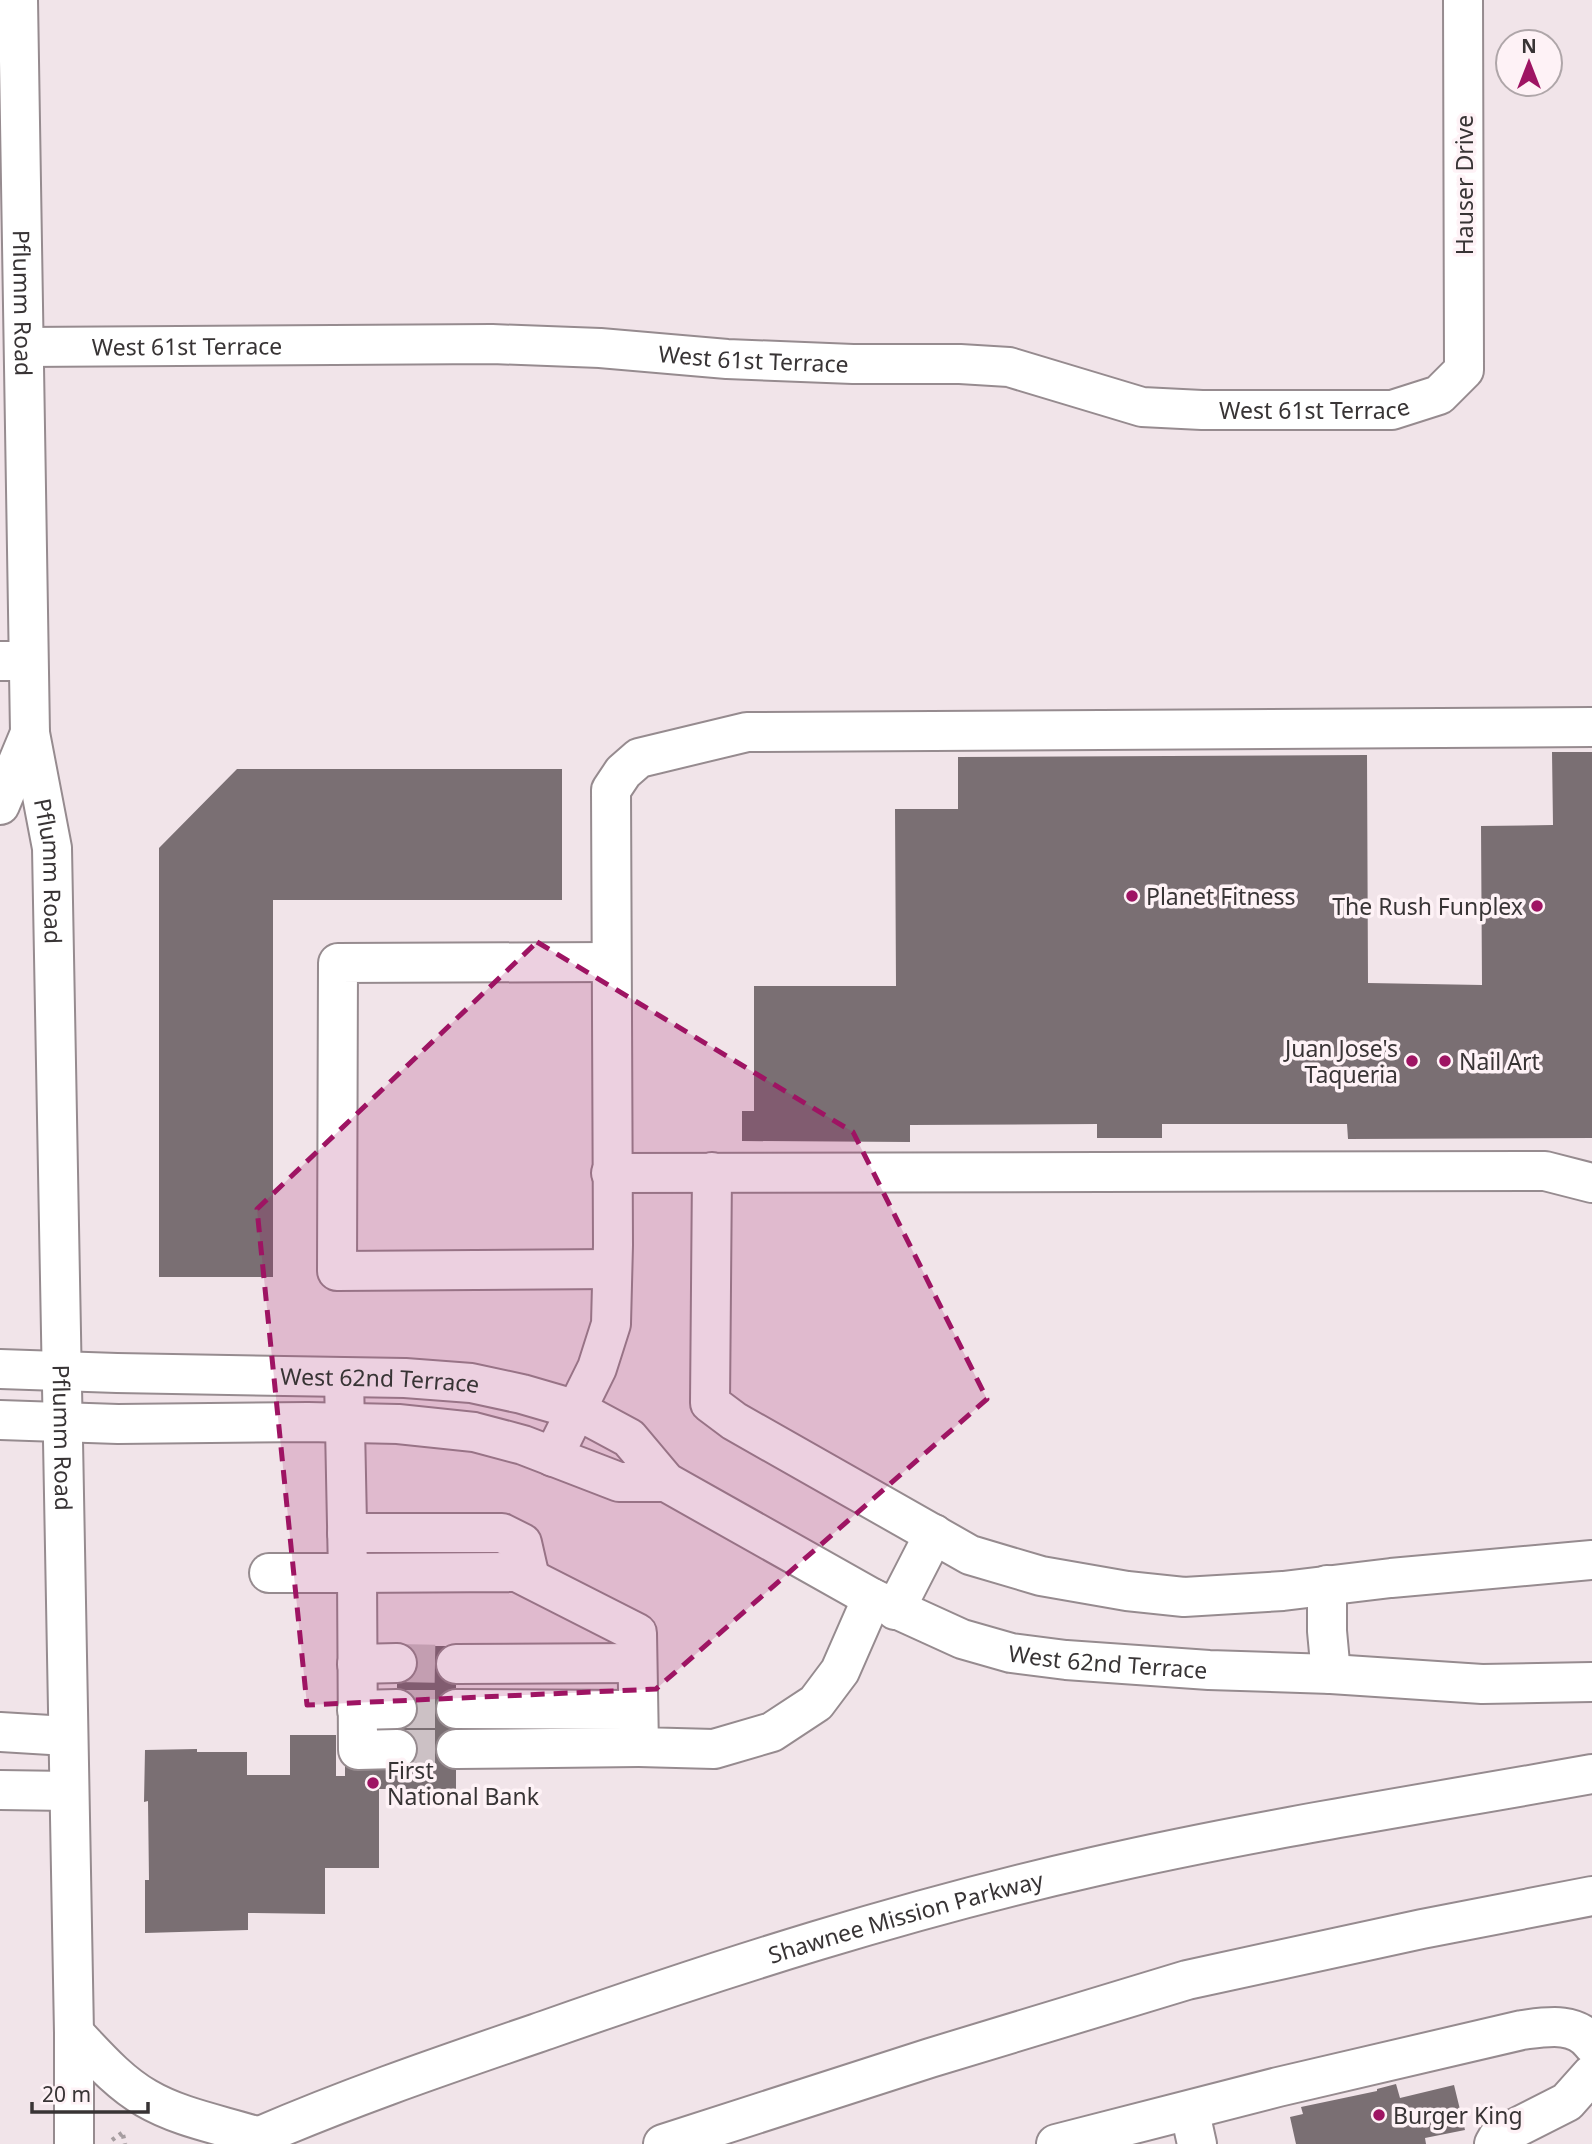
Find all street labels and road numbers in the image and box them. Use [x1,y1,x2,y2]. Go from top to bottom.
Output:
street label: Hauser Drive [1448,115,1480,255]
street label: Pflumm Road [6,230,40,376]
street label: West 61st Terrace [92,329,282,363]
street label: West 61st Terrace [657,337,849,380]
street label: West 61st Terrace [1219,389,1414,426]
street label: Pflumm Road [27,796,70,944]
street label: West 62nd Terrace [280,1360,483,1400]
street label: Pflumm Road [46,1364,80,1511]
street label: West 62nd Terrace [1007,1637,1209,1686]
street label: Shawnee Mission Parkway [764,1863,1047,1971]

